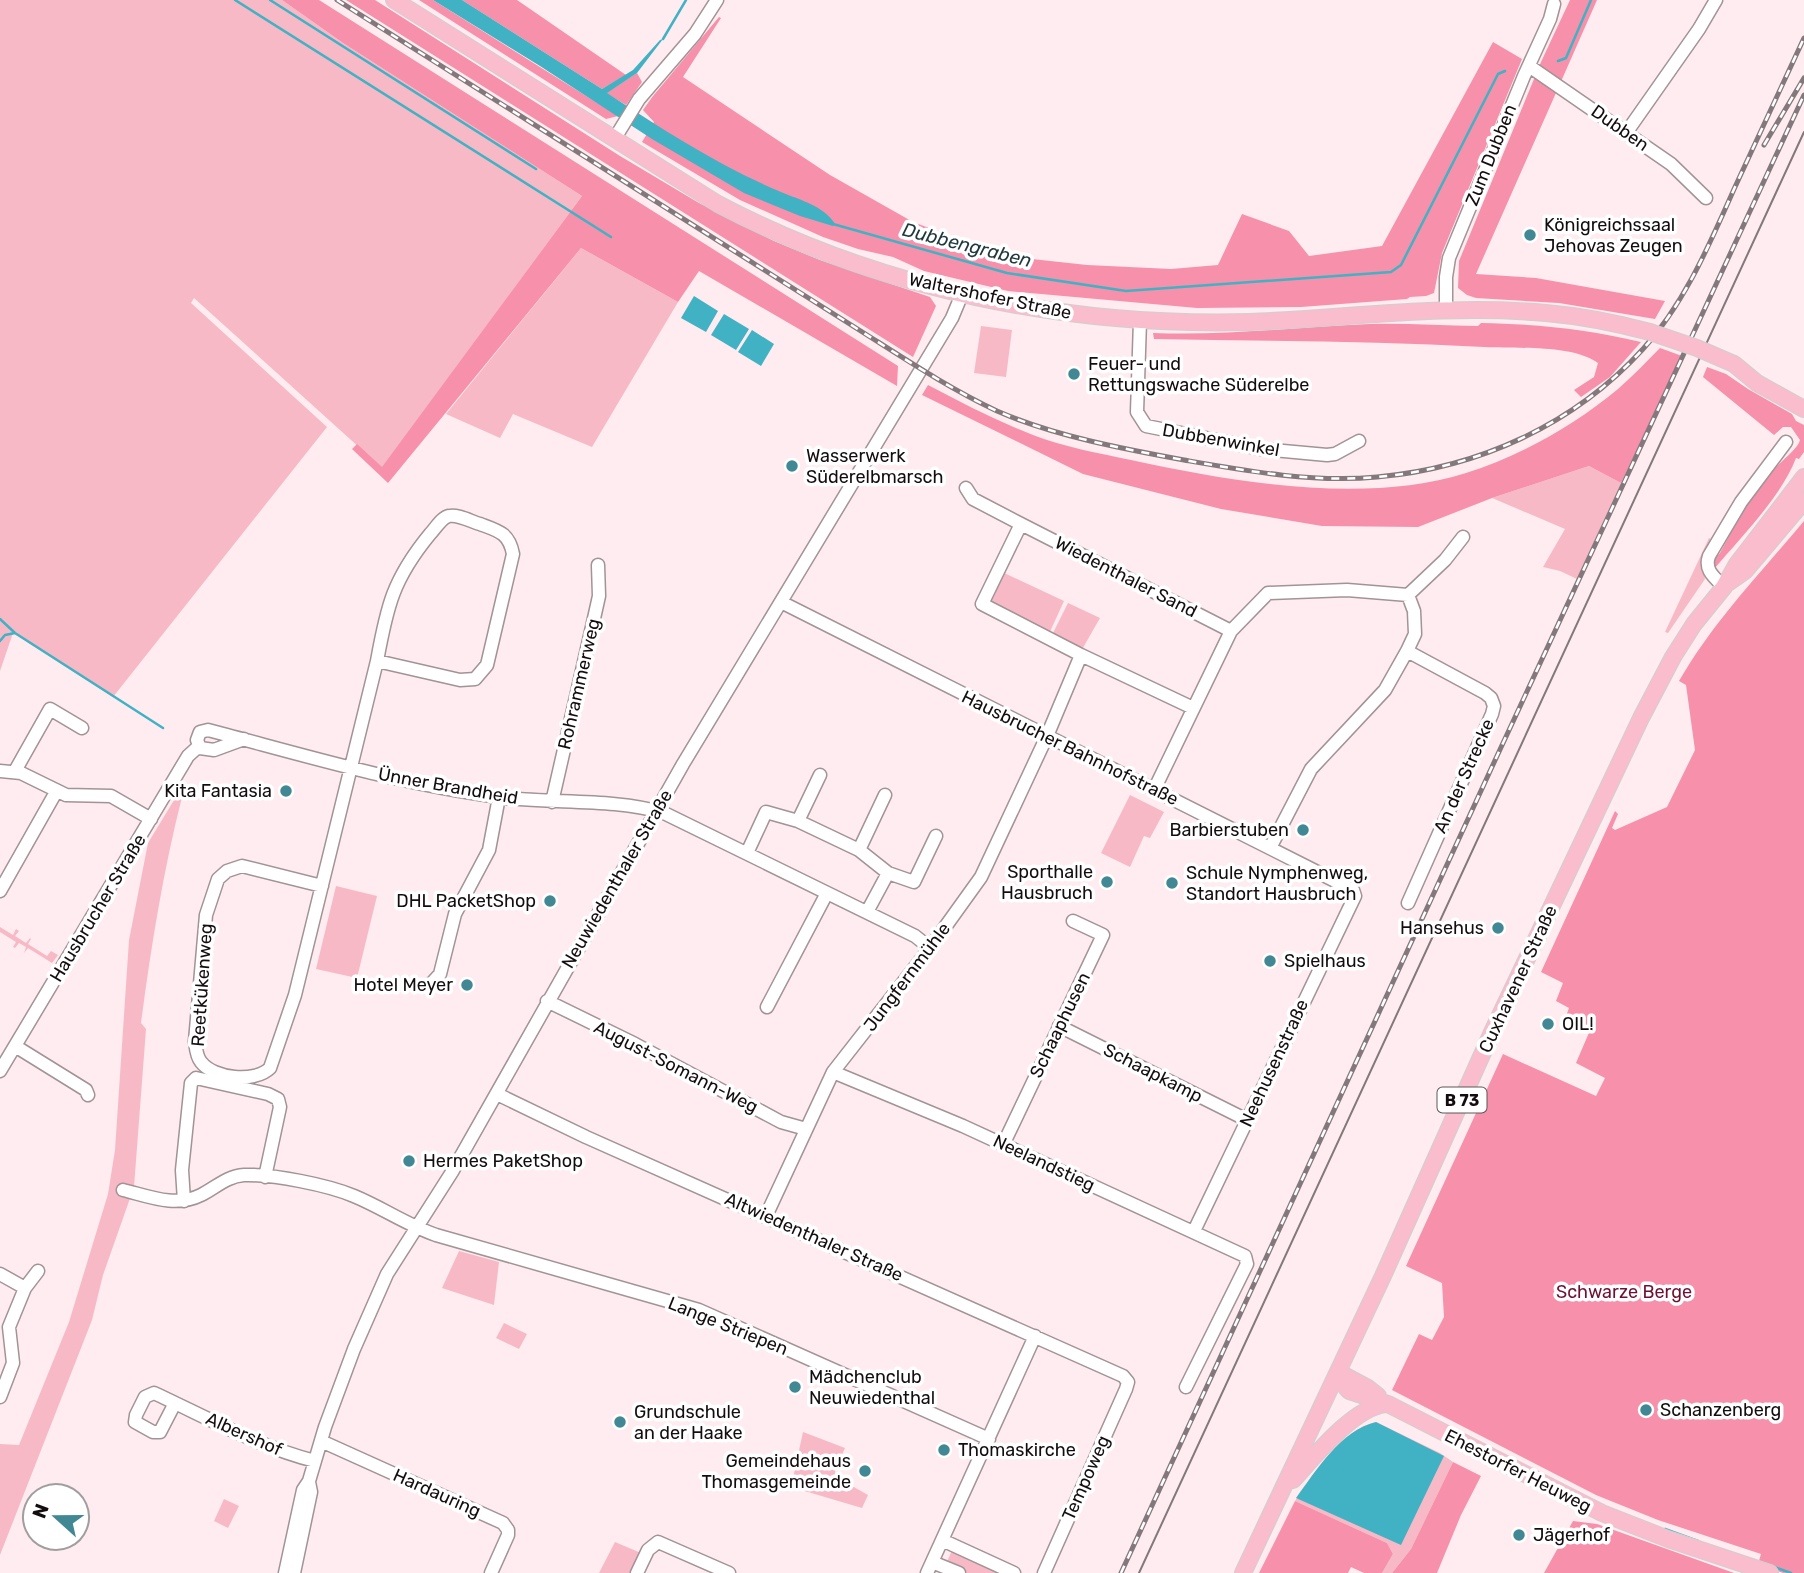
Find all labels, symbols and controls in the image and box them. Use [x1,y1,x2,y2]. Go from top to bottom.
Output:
street label: Dubben [1587,100,1653,156]
street label: Zum Dubben [1461,101,1521,209]
place label: Königreichssaal Jehovas Zeugen [1544,214,1683,257]
water label: Dubbengraben [900,218,1034,272]
marker: Königreichssaal Jehovas Zeugen [1522,227,1538,243]
street label: Waltershofer Straße [907,268,1073,324]
place label: Feuer- und Rettungswache Süderelbe [1088,353,1309,396]
marker: Feuer- und Rettungswache Süderelbe [1066,366,1082,382]
street label: Dubbenwinkel [1161,419,1281,461]
place label: Wasserwerk Süderelbmarsch [806,445,944,488]
marker: Wasserwerk Süderelbmarsch [784,458,800,474]
street label: Wiedenthaler Sand [1051,532,1201,622]
street label: Rohrammerweg [553,616,605,752]
street label: Hausbrucher Bahnhofstraße [958,686,1182,810]
street label: An der Strecke [1429,715,1499,837]
street label: Ünner Brandheid [376,763,520,809]
place label: Kita Fantasia [164,780,272,802]
marker: Kita Fantasia [278,783,294,799]
street label: Neuwiedenthaler Straße [557,786,677,972]
place label: Barbierstuben [1169,819,1289,841]
marker: Barbierstuben [1295,822,1311,838]
street label: Hausbrucher Straße [45,830,151,986]
place label: Sporthalle Hausbruch [1001,861,1093,904]
place label: Schule Nymphenweg, Standort Hausbruch [1186,862,1368,905]
marker: Sporthalle Hausbruch [1099,874,1115,890]
marker: Schule Nymphenweg, Standort Hausbruch [1164,875,1180,891]
place label: DHL PacketShop [396,890,536,912]
marker: DHL PacketShop [542,893,558,909]
street label: Cuxhavener Straße [1474,902,1562,1056]
place label: Hansehus [1400,917,1484,939]
street label: Jungfernmühle [859,918,955,1036]
marker: Hansehus [1490,920,1506,936]
street label: Reetkükenweg [187,923,217,1047]
place label: Spielhaus [1284,950,1366,972]
marker: Spielhaus [1262,953,1278,969]
street label: Schaaphusen [1025,969,1095,1081]
place label: Hotel Meyer [353,974,453,996]
marker: Hotel Meyer [459,977,475,993]
street label: Neehusenstraße [1235,996,1313,1130]
place label: OIL! [1562,1013,1594,1035]
street label: August-Somann-Weg [590,1016,762,1118]
marker: OIL! [1540,1016,1556,1032]
street label: Schaapkamp [1100,1039,1206,1107]
road number: B 73 [1438,1088,1486,1112]
street label: Neelandstieg [990,1130,1098,1196]
place label: Hermes PaketShop [423,1150,583,1172]
marker: Hermes PaketShop [401,1153,417,1169]
street label: Altwiedenthaler Straße [722,1188,906,1286]
park label: Schwarze Berge [1556,1281,1692,1303]
street label: Lange Striepen [665,1292,791,1360]
place label: Mädchenclub Neuwiedenthal [809,1366,935,1409]
marker: Mädchenclub Neuwiedenthal [787,1379,803,1395]
place label: Schanzenberg [1660,1399,1781,1421]
place label: Grundschule an der Haake [634,1401,743,1444]
marker: Schanzenberg [1638,1402,1654,1418]
street label: Albershof [202,1407,286,1461]
marker: Grundschule an der Haake [612,1414,628,1430]
street label: Ehestorfer Heuweg [1441,1424,1595,1518]
street label: Tempoweg [1058,1432,1114,1524]
place label: Thomaskirche [958,1439,1076,1461]
marker: Thomaskirche [936,1442,952,1458]
place label: Gemeindehaus Thomasgemeinde [702,1450,851,1493]
marker: Gemeindehaus Thomasgemeinde [857,1463,873,1479]
street label: Hardauring [390,1464,484,1522]
north arrow [21,1482,91,1552]
text: N [27,1501,54,1522]
place label: Jägerhof [1533,1524,1610,1546]
marker: Jägerhof [1511,1527,1527,1543]

